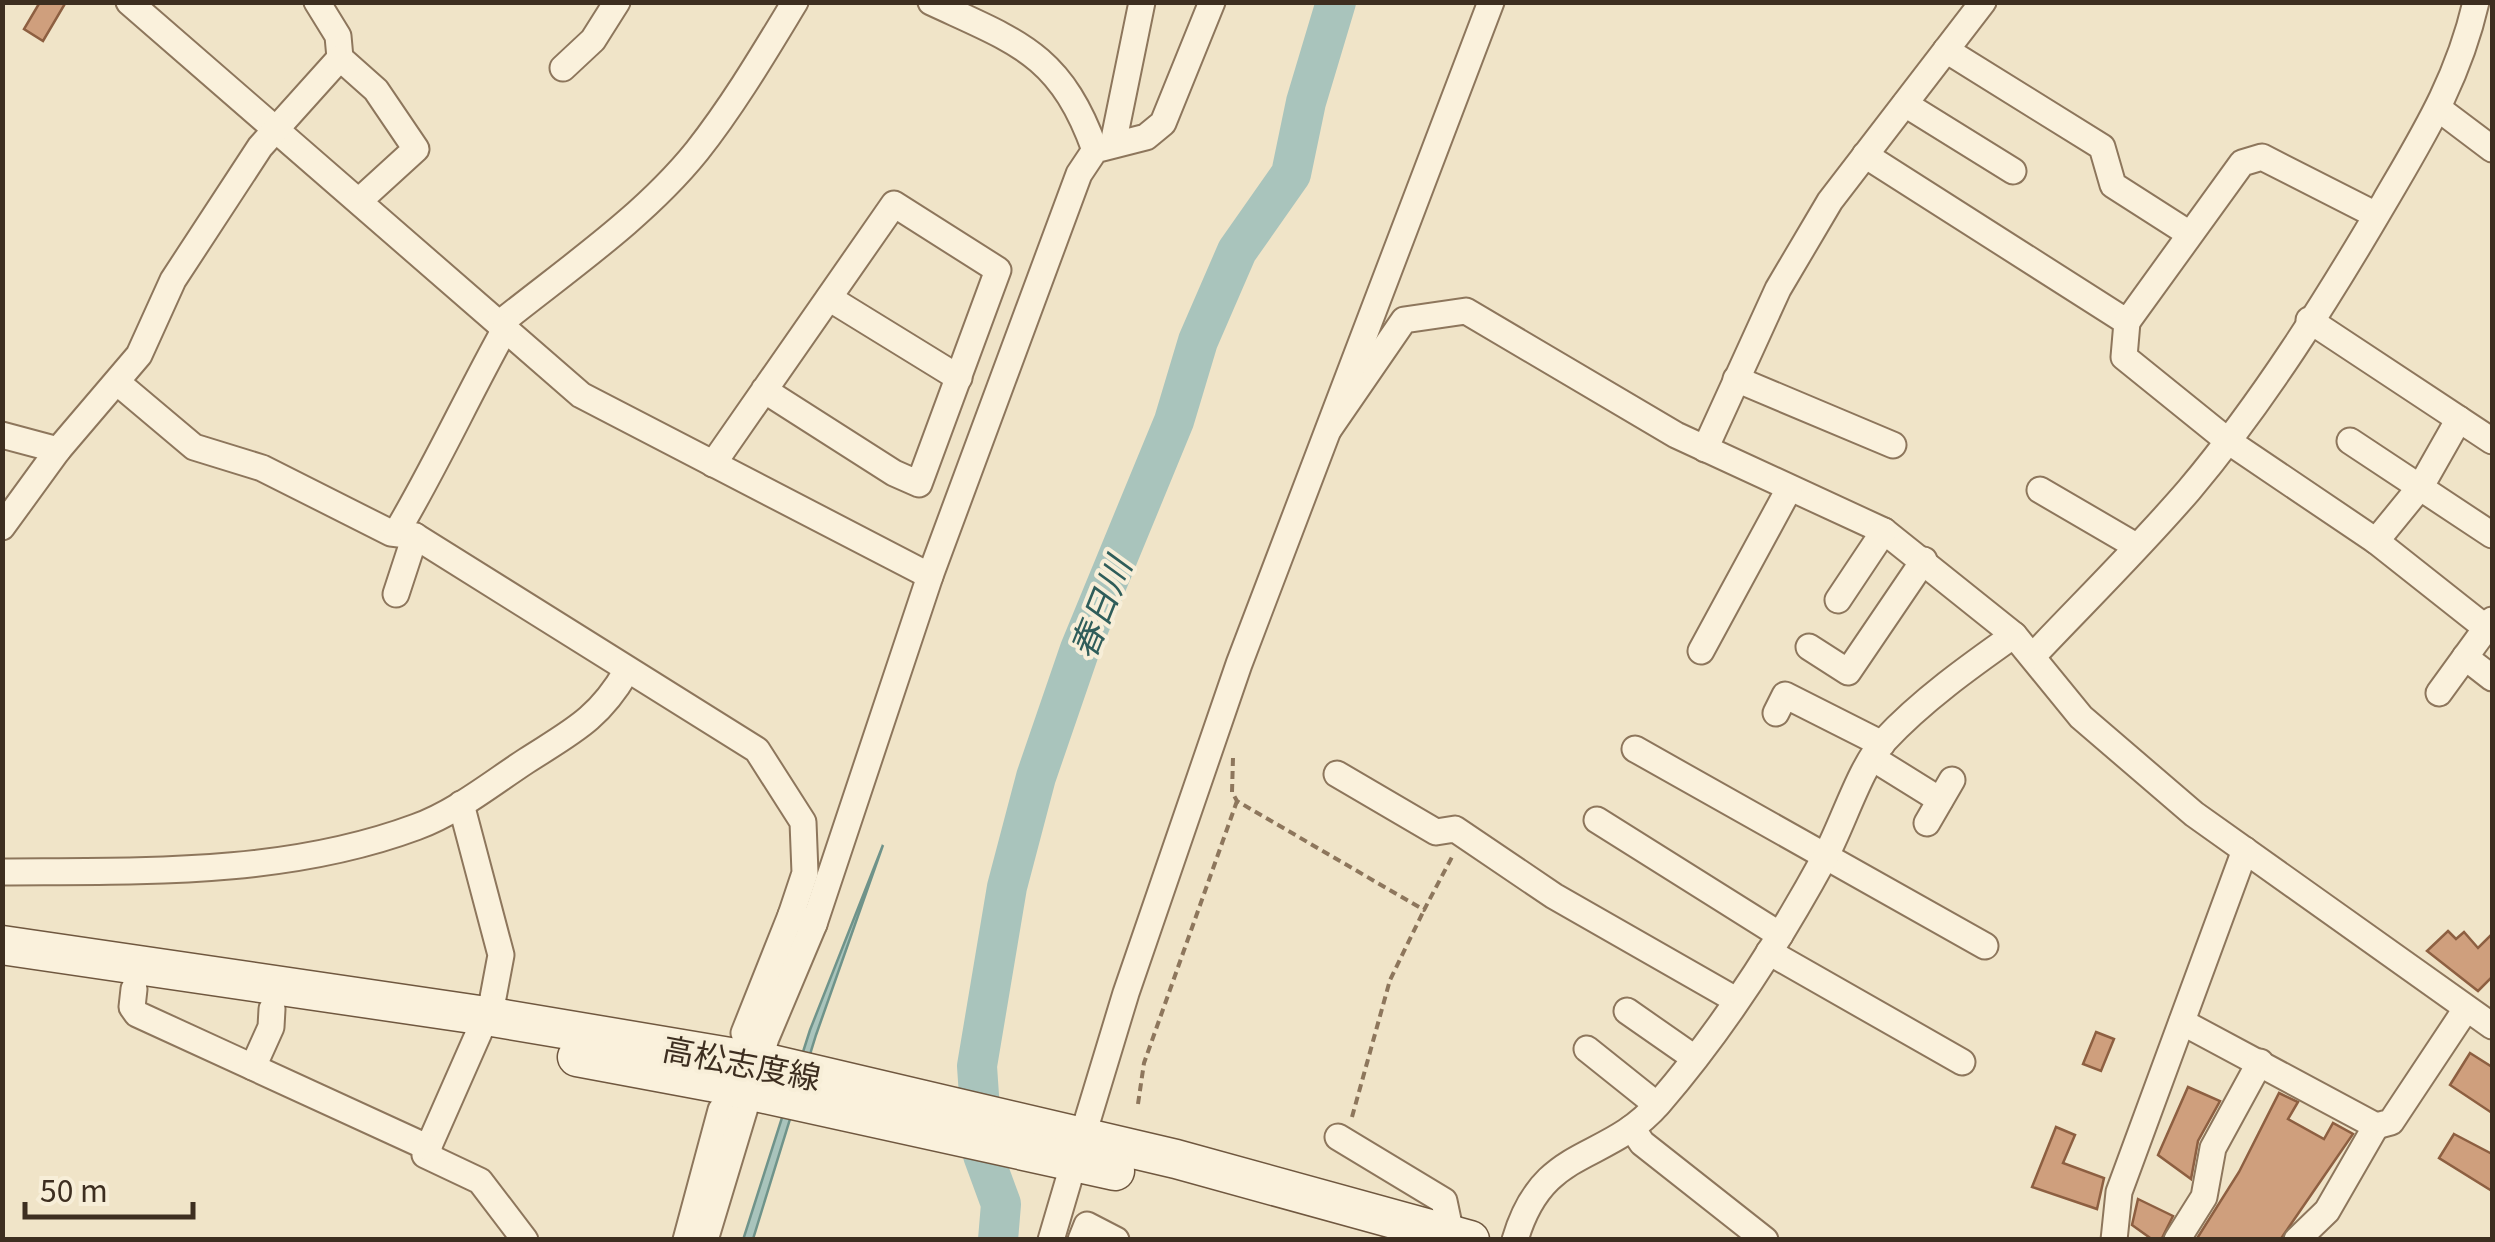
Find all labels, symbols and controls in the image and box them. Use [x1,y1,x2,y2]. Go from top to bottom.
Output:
water label: 春日川 [1055,545,1143,665]
street label: 高松志度線 [659,1023,825,1099]
scale bar [25,1157,192,1219]
text: 50 m [40,1167,108,1211]

